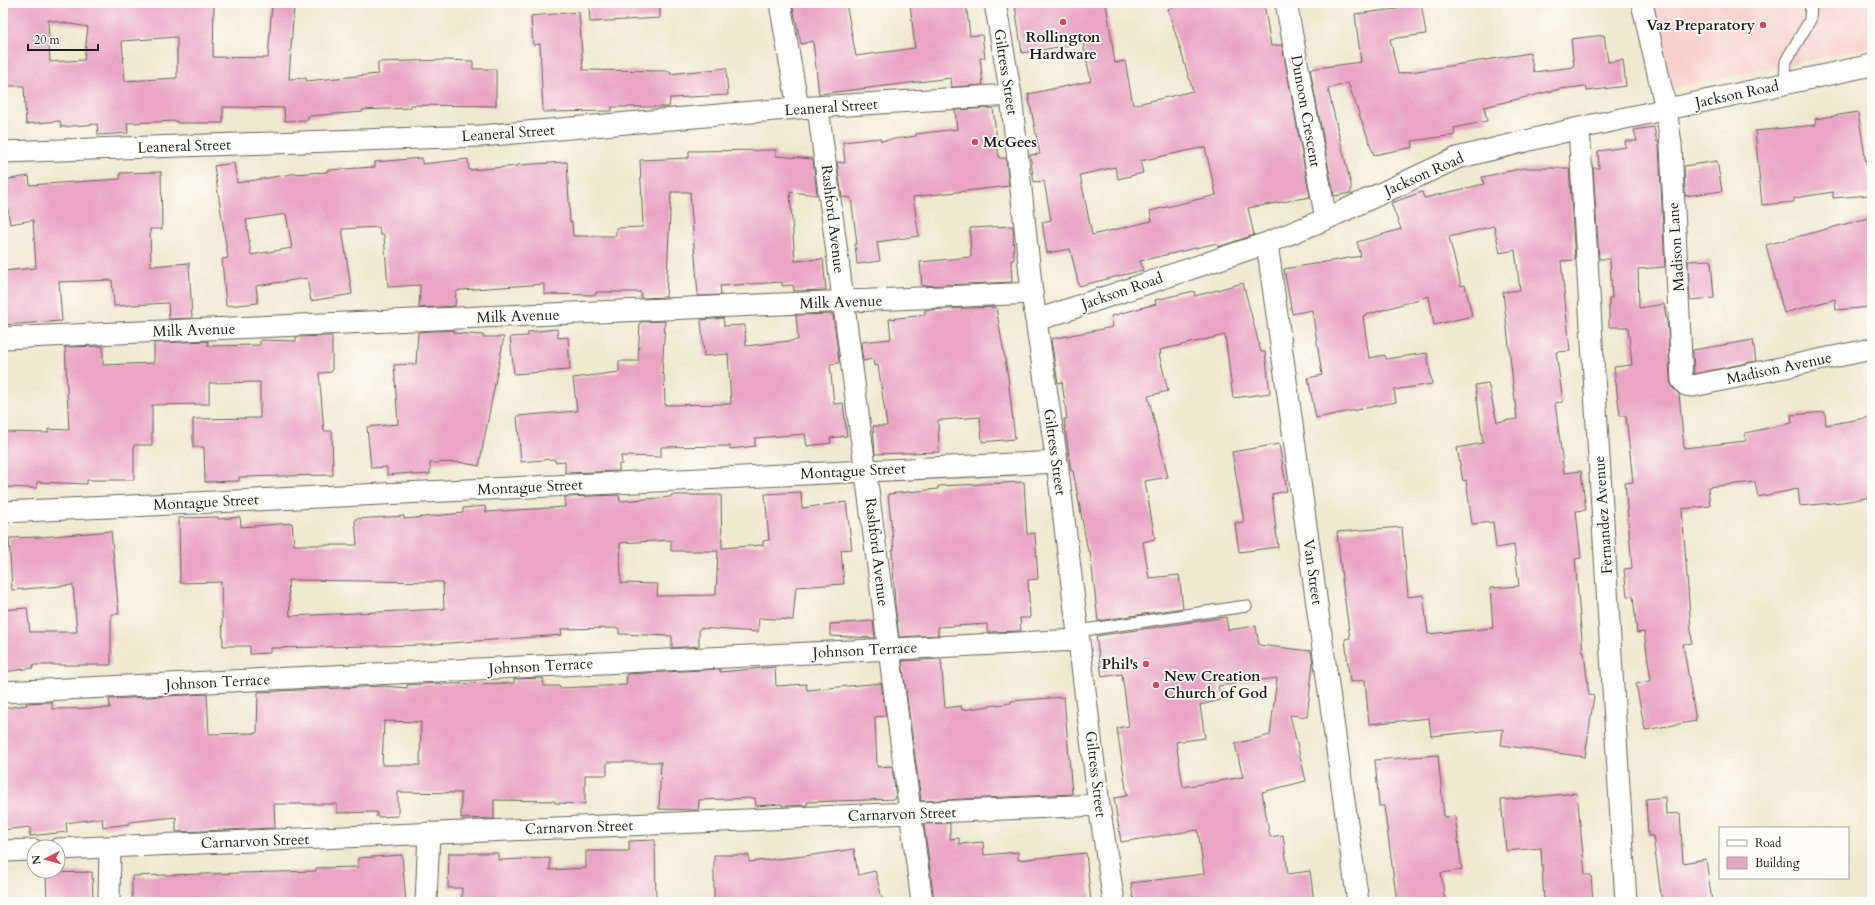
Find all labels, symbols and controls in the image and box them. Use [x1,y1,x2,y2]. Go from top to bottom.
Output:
place label: Vaz Preparatory [1646,15,1755,35]
marker: Rollington Hardware [1058,17,1068,27]
marker: Vaz Preparatory [1758,20,1768,30]
scale bar [28,26,98,52]
street label: Giltress Street [989,27,1023,117]
place label: Rollington Hardware [1026,27,1101,64]
text: 20 m [34,32,61,48]
street label: Dunoon Crescent [1286,53,1326,169]
street label: Jackson Road [1691,75,1781,113]
street label: Leaneral Street [784,94,879,120]
street label: Leaneral Street [461,120,556,146]
place label: McGees [983,132,1037,152]
street label: Leaneral Street [137,134,231,158]
marker: McGees [970,137,980,147]
street label: Jackson Road [1379,148,1467,201]
street label: Rashford Avenue [816,164,850,274]
street label: Madison Lane [1663,202,1689,292]
street label: Jackson Road [1077,268,1165,315]
street label: Milk Avenue [799,291,883,313]
street label: Milk Avenue [476,305,560,327]
street label: Milk Avenue [152,319,236,341]
street label: Madison Avenue [1725,347,1834,389]
street label: Giltress Street [1039,407,1071,497]
street label: Fernandez Avenue [1589,455,1617,575]
street label: Montague Street [800,458,906,484]
street label: Montague Street [477,474,583,500]
street label: Montague Street [153,489,259,515]
street label: Rashford Avenue [860,497,894,607]
street label: Van Street [1298,538,1328,606]
street label: Johnson Terrace [810,637,918,663]
street label: Johnson Terrace [486,653,594,679]
place label: Phil's [1102,654,1138,674]
marker: Phil's [1141,659,1151,669]
place label: New Creation Church of God [1164,666,1268,703]
street label: Johnson Terrace [163,669,271,695]
marker: New Creation Church of God [1151,680,1161,690]
street label: Giltress Street [1081,730,1111,819]
street label: Carnarvon Street [848,802,957,826]
street label: Carnarvon Street [525,815,634,839]
legend [1719,827,1849,879]
street label: Carnarvon Street [201,829,310,853]
text: Road [1755,835,1782,851]
north arrow [26,839,66,879]
text: N [29,854,45,866]
text: Building [1755,855,1800,871]

